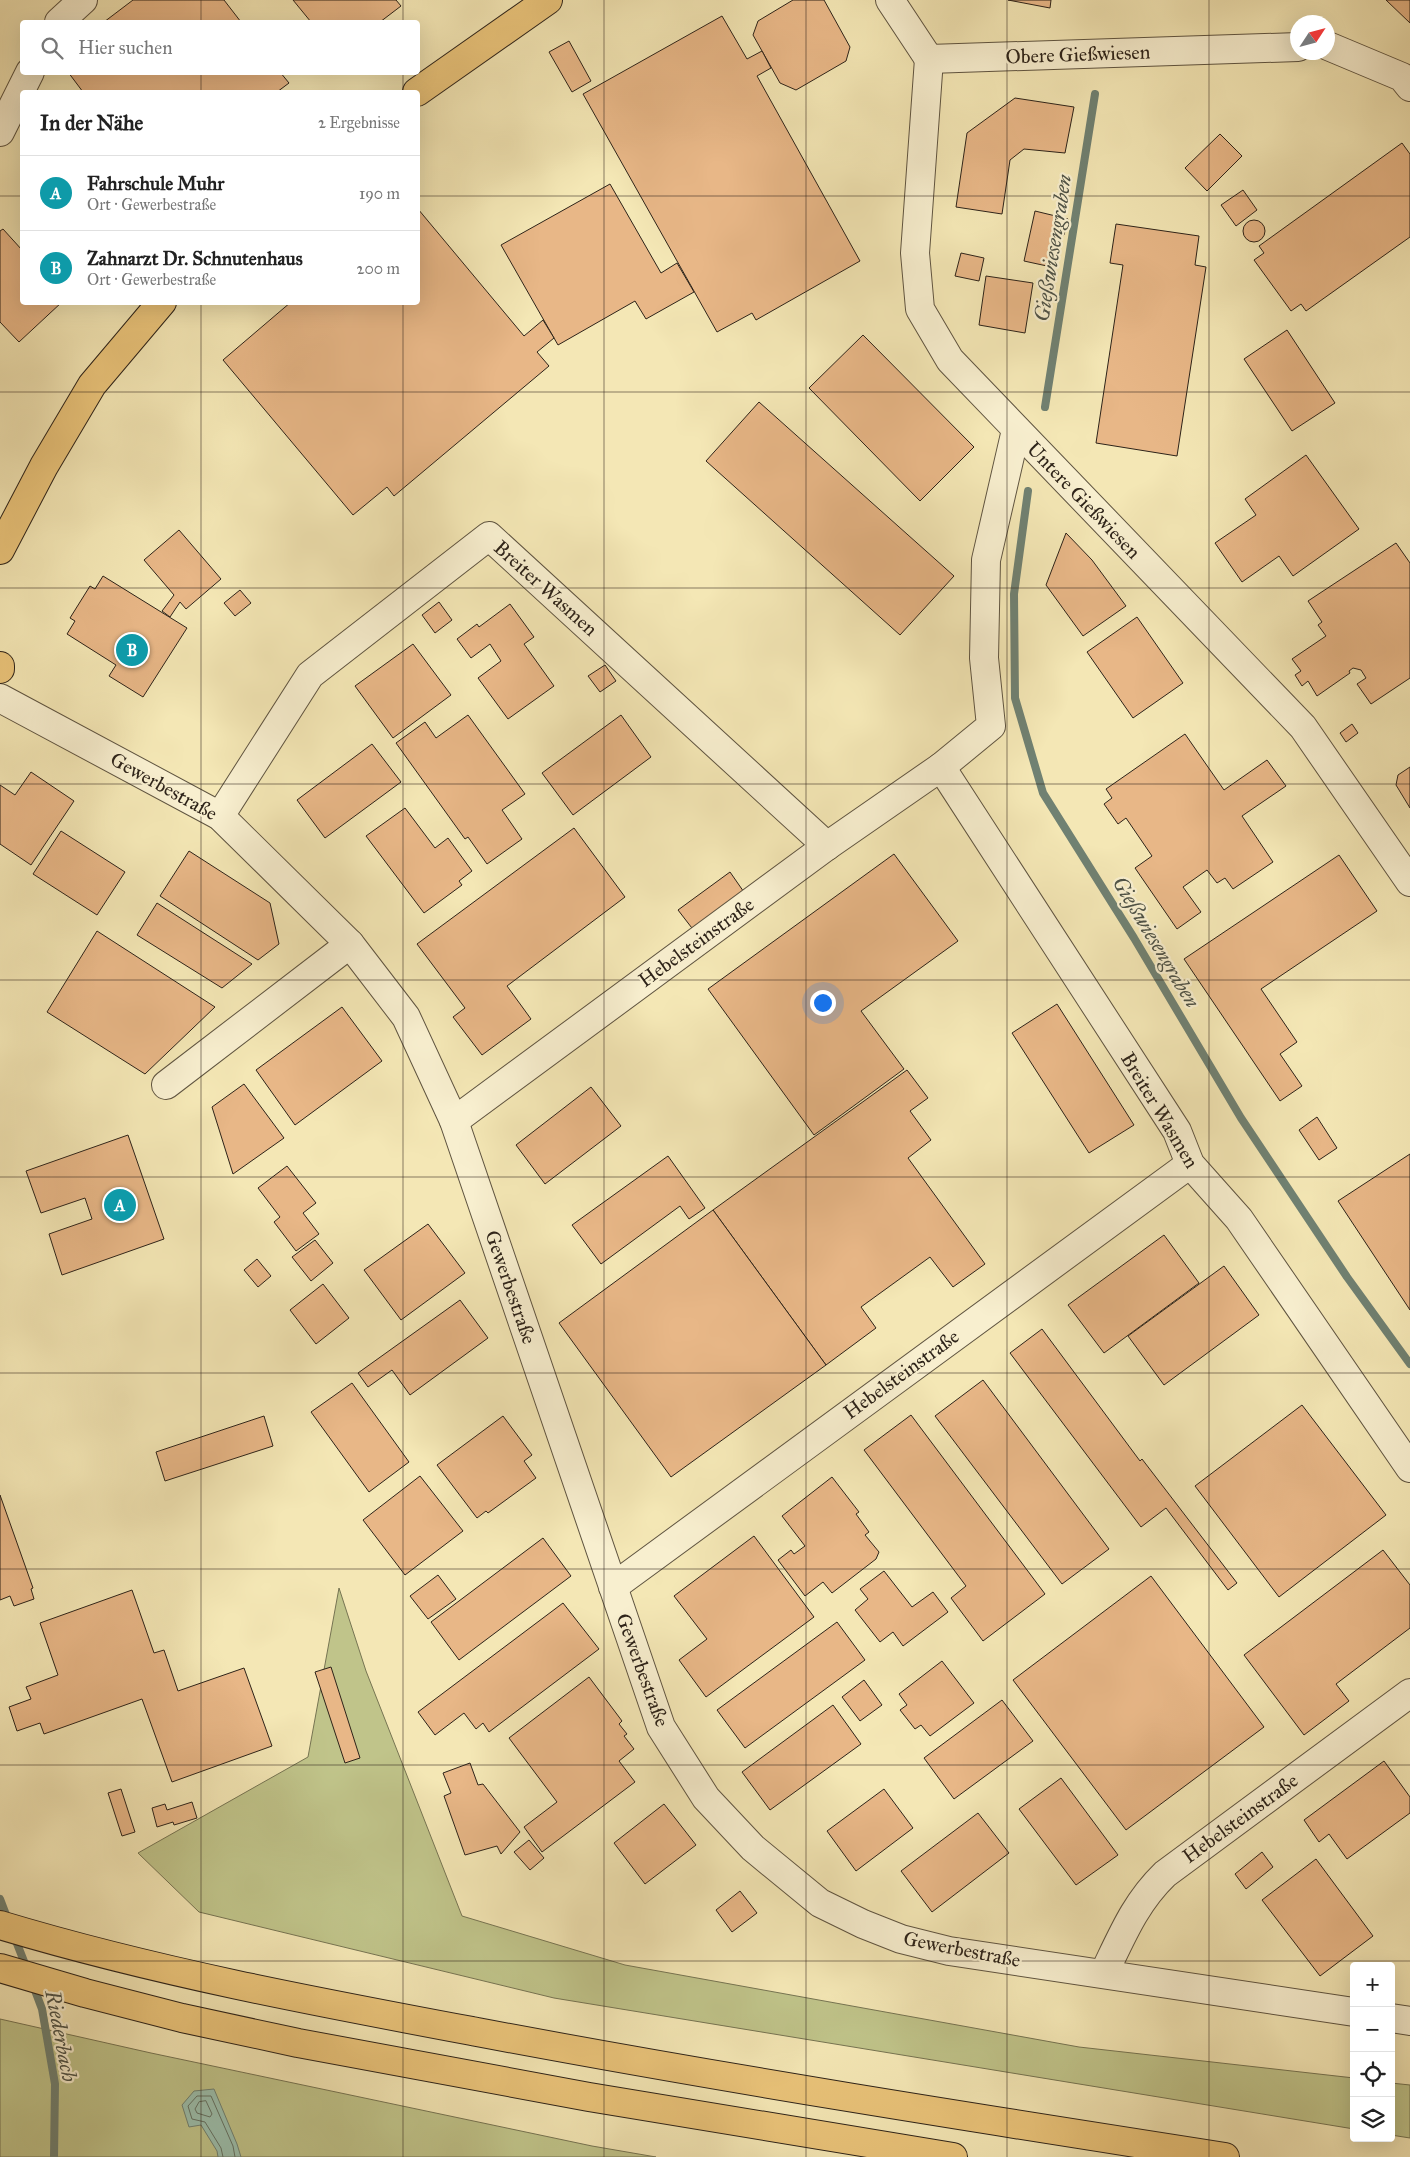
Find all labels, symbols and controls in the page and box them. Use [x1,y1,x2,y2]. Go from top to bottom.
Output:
north arrow [1290,15,1335,60]
search box [20,20,420,75]
icon: search [38,34,66,62]
text: Hier suchen [78,36,172,59]
street label: Obere Gießwiesen [1005,39,1151,69]
text: In der Nähe [40,110,143,136]
text: 2 Ergebnisse [318,113,400,132]
text: Fahrschule Muhr [87,172,224,195]
water label: Gießwiesengraben [1029,172,1077,324]
text: A [51,184,61,203]
text: 190 m [359,184,400,203]
text: Ort · Gewerbestraße [87,195,216,214]
text: Zahnarzt Dr. Schnutenhaus [87,247,303,270]
text: B [51,259,61,278]
text: 200 m [357,259,400,278]
text: Ort · Gewerbestraße [87,270,216,289]
street label: Untere Gießwiesen [1022,437,1146,564]
street label: Breiter Wasmen [489,535,603,641]
pin: B [116,631,148,669]
street label: Gewerbestraße [106,747,222,825]
water label: Gießwiesengraben [1107,872,1205,1013]
street label: Hebelsteinstraße [634,892,758,992]
your location [810,990,836,1016]
street label: Breiter Wasmen [1116,1048,1204,1173]
pin: A [104,1186,136,1224]
street label: Gewerbestraße [480,1227,542,1347]
street label: Hebelsteinstraße [839,1324,963,1424]
street label: Gewerbestraße [611,1610,675,1730]
street label: Hebelsteinstraße [1178,1768,1302,1868]
street label: Gewerbestraße [901,1926,1023,1972]
map controls [1350,1962,1395,2142]
button: + [1350,1962,1395,2007]
water label: Riederbach [39,1987,83,2084]
button: − [1350,2007,1395,2052]
button: locate [1350,2052,1395,2097]
button: layers [1350,2097,1395,2142]

